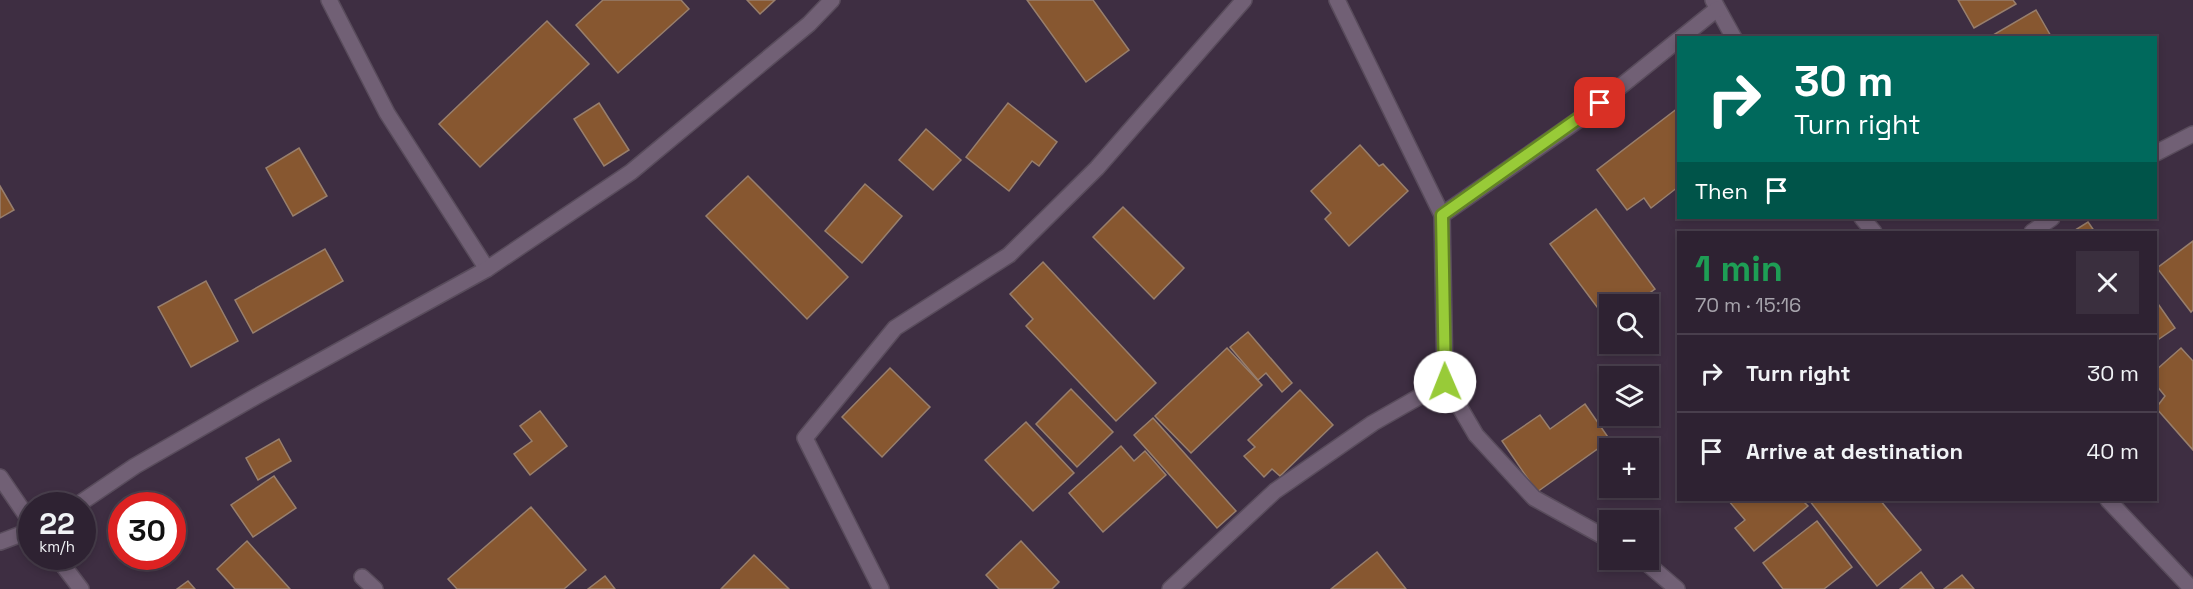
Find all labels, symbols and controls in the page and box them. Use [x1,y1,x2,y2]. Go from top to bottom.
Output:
text: 30 m [1794,55,1893,108]
icon: right [1695,60,1773,138]
pin [1574,77,1625,128]
icon: arrive [1583,86,1616,119]
text: Turn right [1794,107,1921,142]
icon: arrive [1760,174,1793,207]
text: Then [1695,177,1748,205]
text: 1 min [1695,246,1783,292]
button: close [2076,251,2139,314]
text: 70 m · 15:16 [1695,292,1801,318]
map controls [1599,294,1659,570]
button: search [1599,294,1659,354]
position arrow [1413,350,1477,414]
icon: right [1695,357,1728,390]
text: Turn right [1746,359,1851,387]
text: 30 m [2087,359,2139,387]
button: layers [1599,366,1659,426]
icon: arrive [1695,435,1728,468]
text: Arrive at destination [1746,437,1963,465]
text: 40 m [2087,437,2139,465]
button: + [1599,438,1659,498]
speed limit sign: 30 [108,492,186,570]
text: 22 [39,504,75,543]
button: − [1599,510,1659,570]
text: km/h [39,537,75,556]

